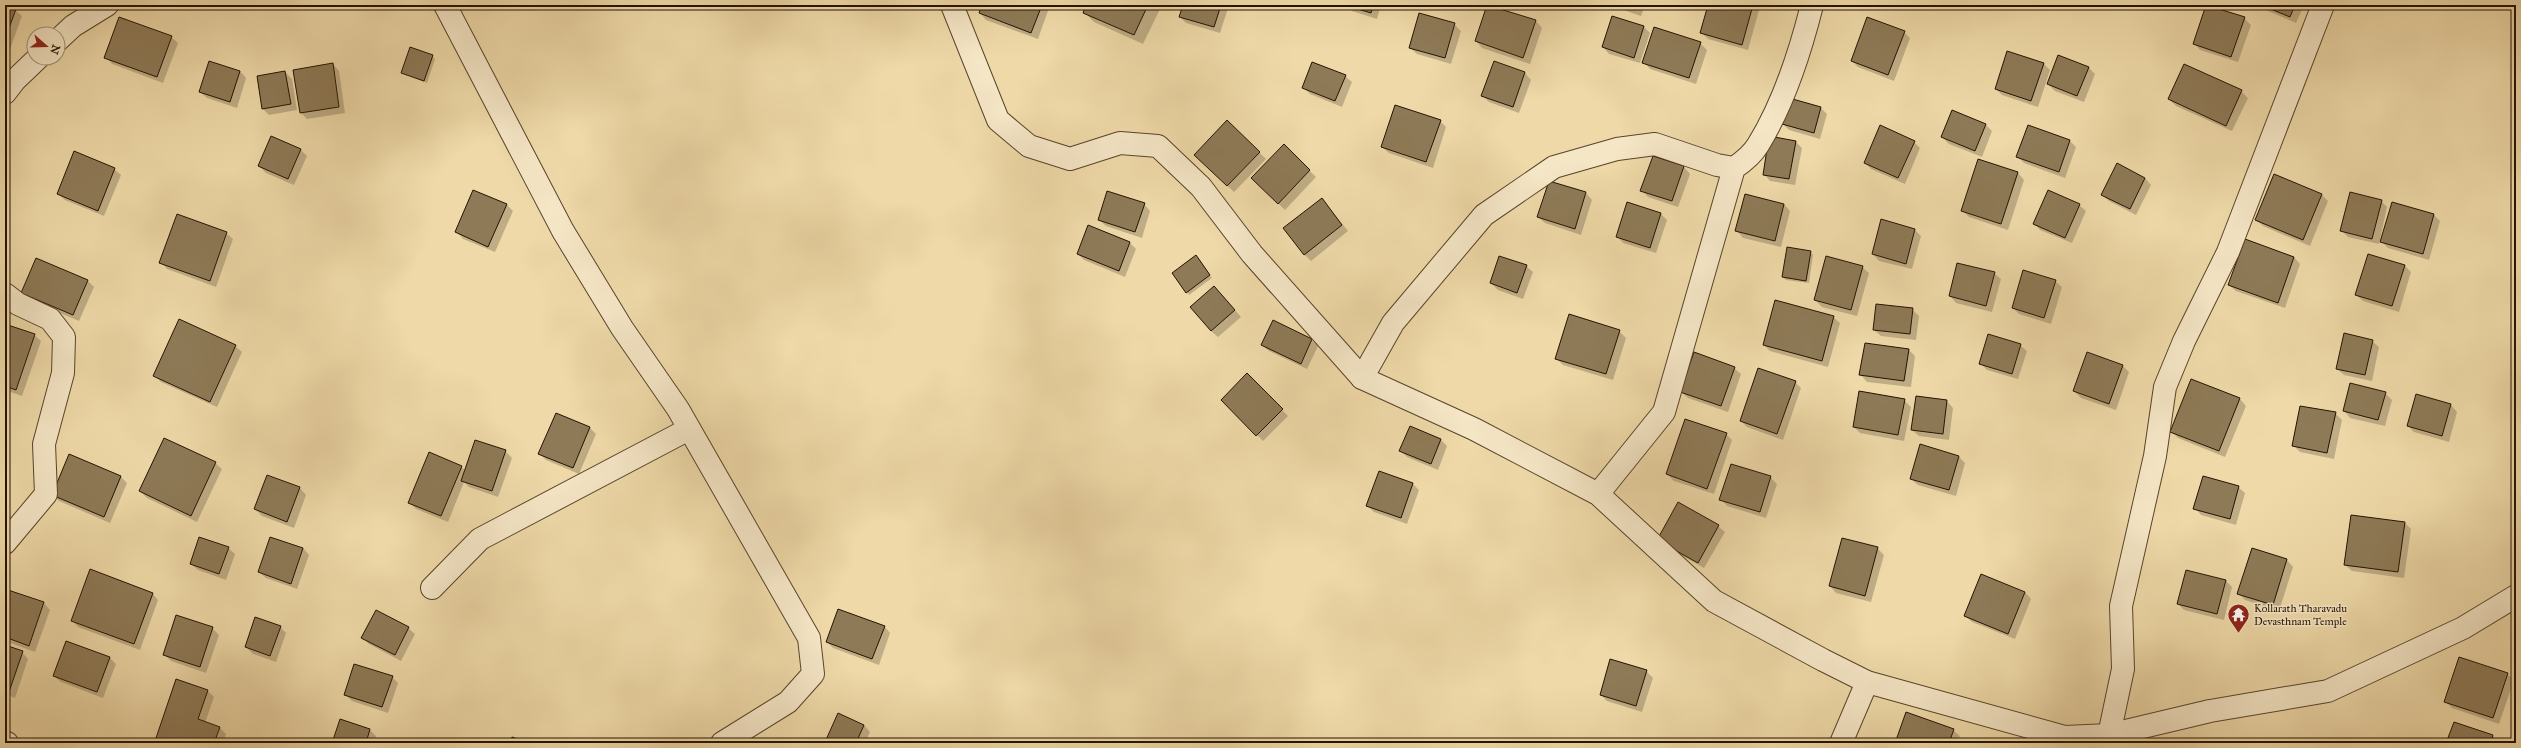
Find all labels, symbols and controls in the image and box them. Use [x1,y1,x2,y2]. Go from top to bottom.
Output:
north arrow [26,26,66,66]
text: N [47,43,63,56]
temple icon: Kollarath Tharavadu Devasthnam Temple [2225,601,2251,634]
place label: Kollarath Tharavadu Devasthnam Temple [2254,602,2347,628]

